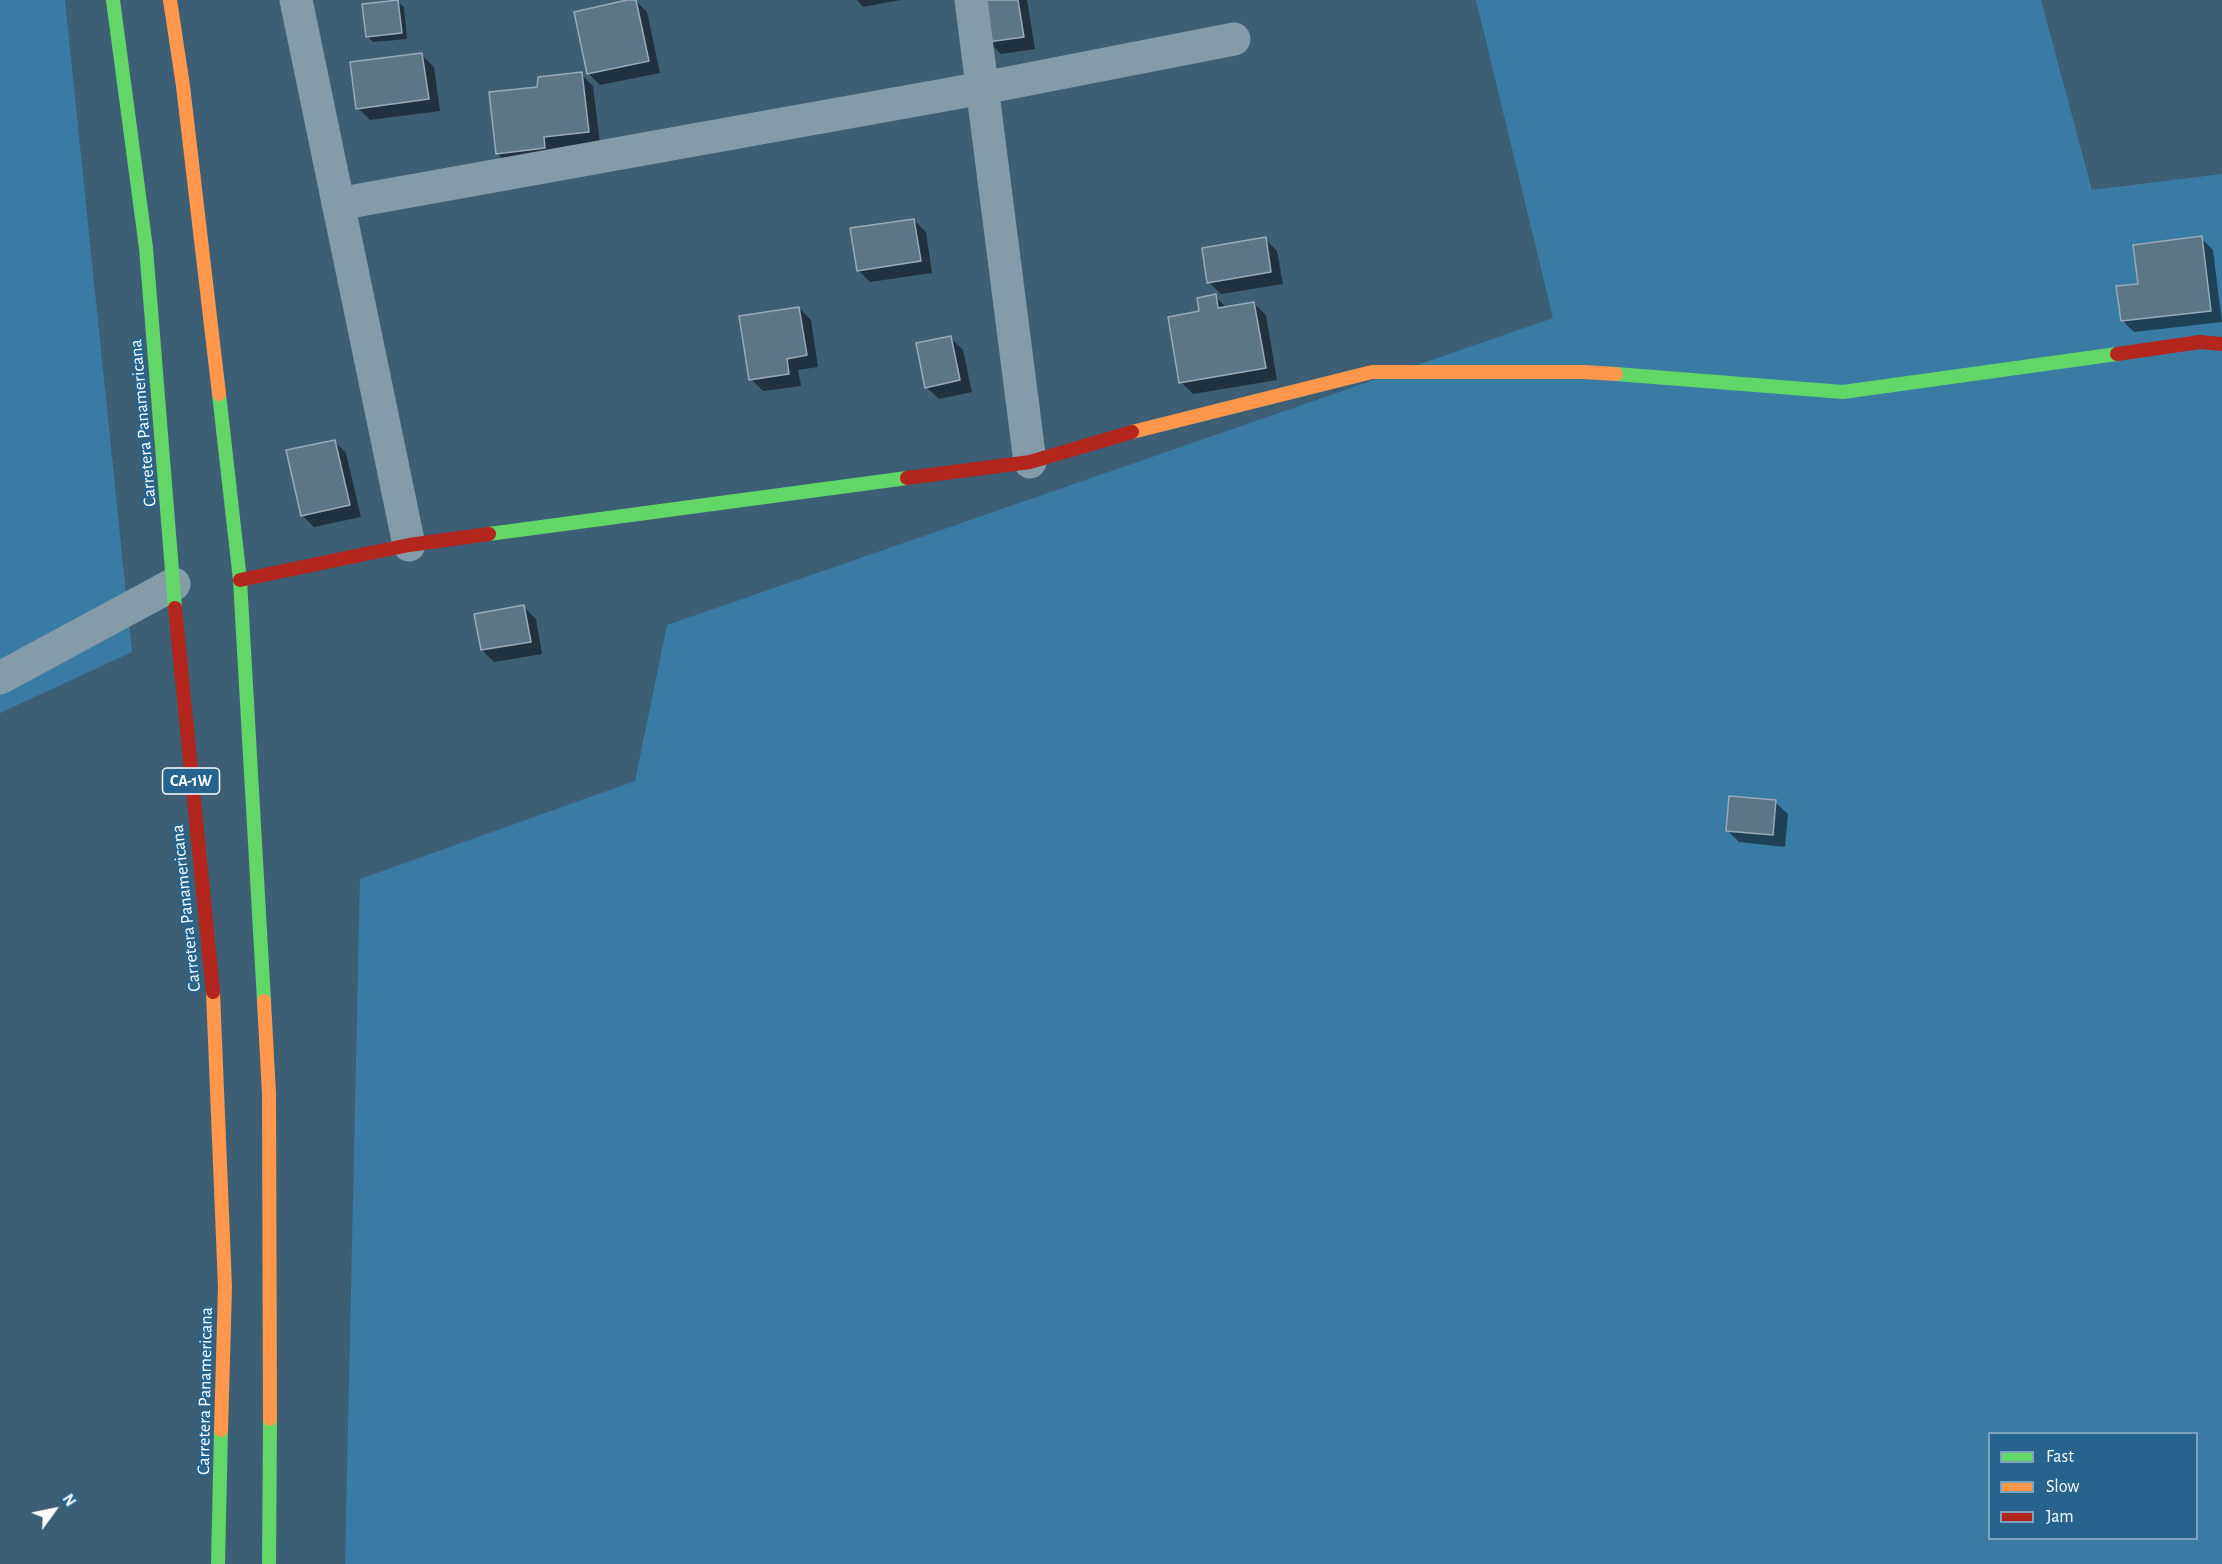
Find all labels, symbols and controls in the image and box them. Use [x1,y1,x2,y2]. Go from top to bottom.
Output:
street label: Carretera Panamericana [125,338,161,508]
road number: CA-1W [162,768,219,794]
street label: Carretera Panamericana [166,823,206,993]
street label: Carretera Panamericana [193,1307,217,1475]
legend [1988,1432,2198,1540]
text: Fast [2046,1448,2074,1466]
text: Slow [2046,1478,2079,1496]
north arrow [24,1480,84,1540]
text: N [59,1491,79,1509]
text: Jam [2046,1508,2074,1526]

